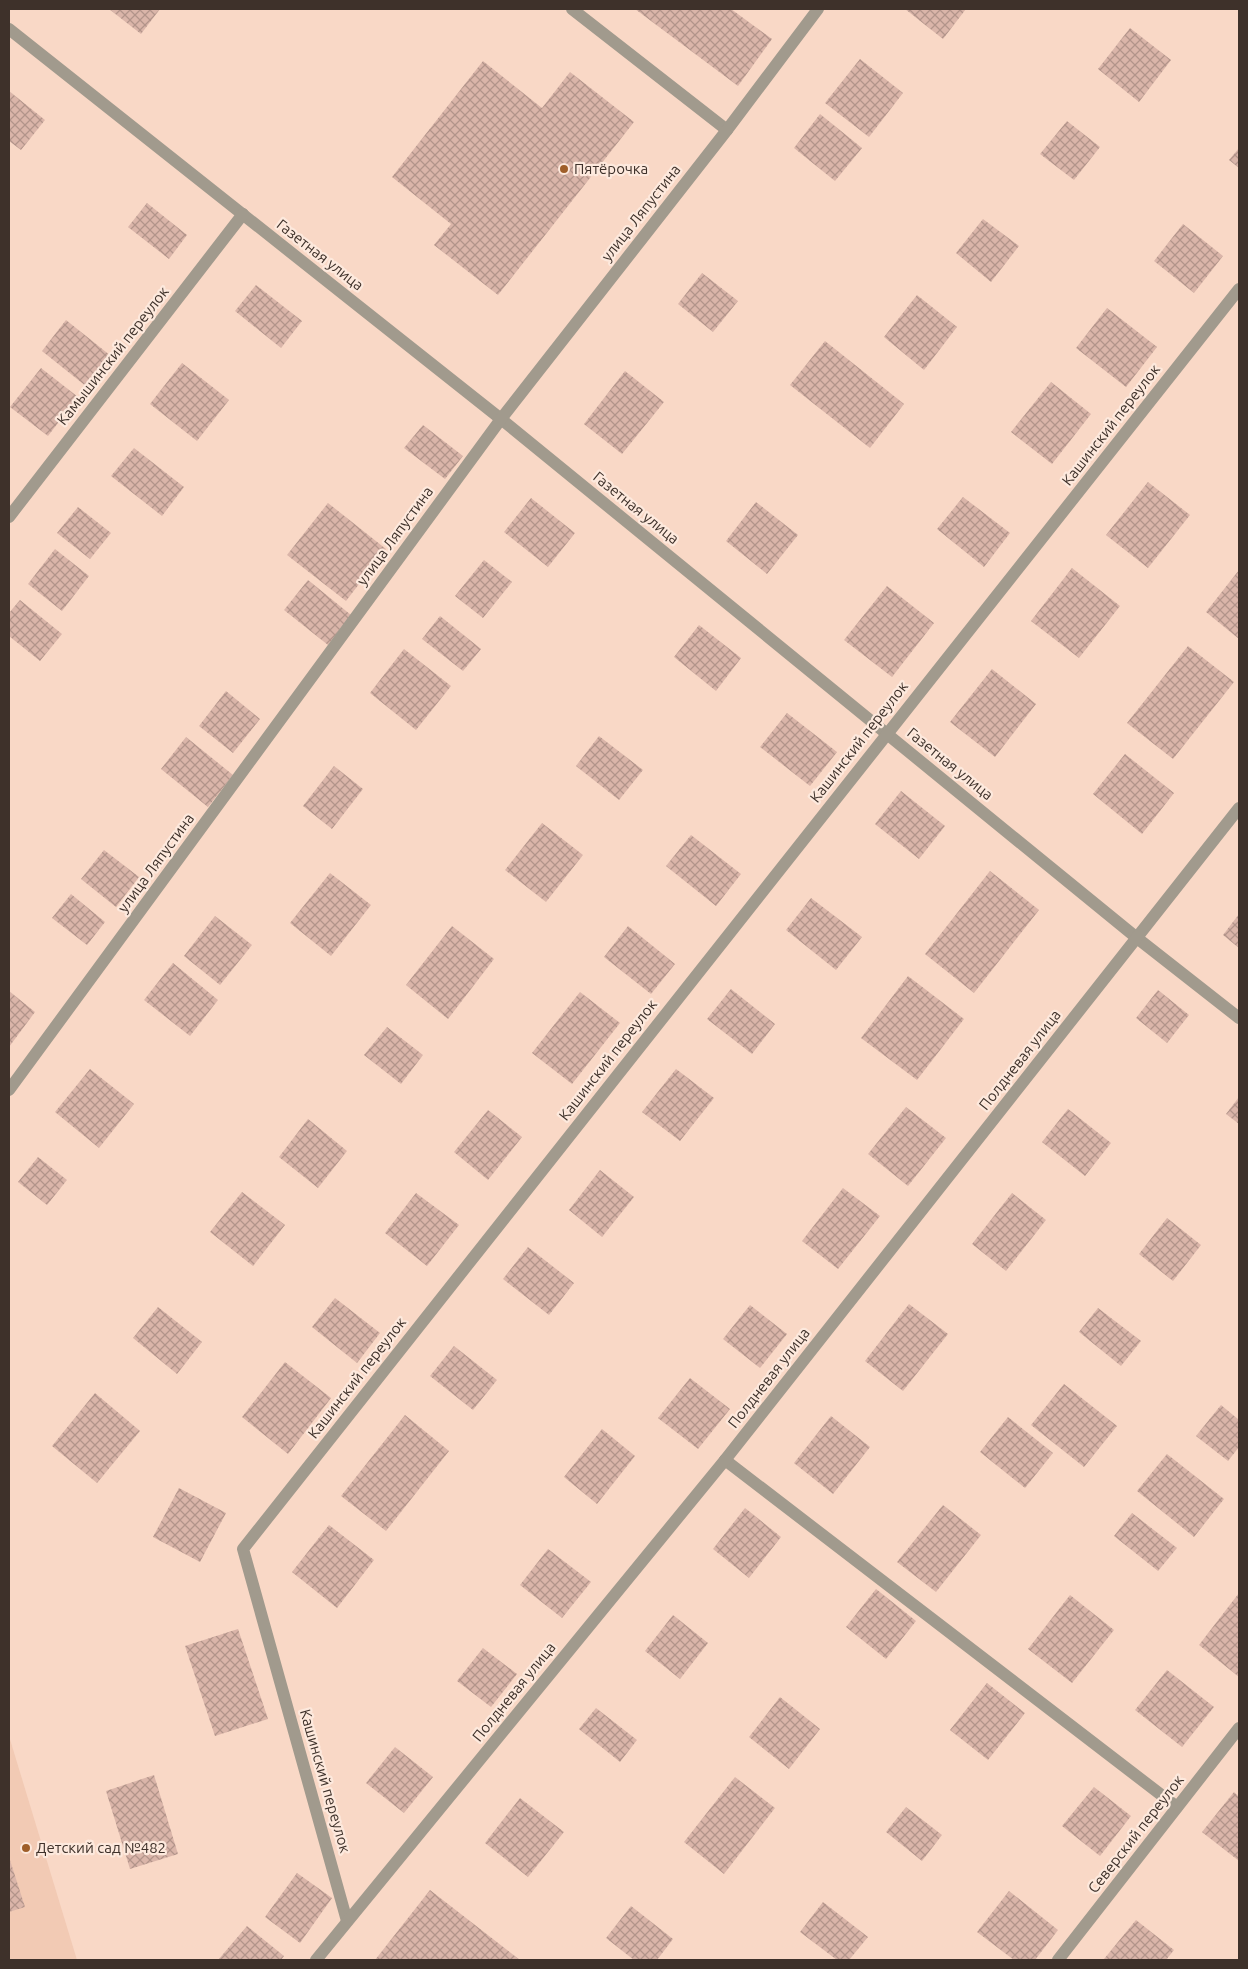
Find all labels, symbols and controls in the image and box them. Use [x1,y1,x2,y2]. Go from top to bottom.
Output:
place label: Пятёрочка [574,160,648,177]
street label: улица Ляпустина [598,161,684,264]
marker: Пятёрочка [558,163,570,175]
street label: Газетная улица [274,216,367,294]
street label: Камышинский переулок [53,283,172,428]
street label: Кашинский переулок [1058,361,1163,489]
street label: Газетная улица [590,468,682,547]
street label: улица Ляпустина [353,483,436,588]
street label: Кашинский переулок [806,678,911,806]
street label: Газетная улица [904,724,996,803]
street label: улица Ляпустина [114,810,197,915]
street label: Кашинский переулок [555,996,660,1124]
street label: Полдневая улица [975,1006,1064,1113]
street label: Кашинский переулок [304,1314,409,1442]
street label: Полдневая улица [724,1324,813,1431]
street label: Полдневая улица [469,1639,559,1745]
street label: Кашинский переулок [297,1707,354,1855]
street label: Северский переулок [1084,1771,1187,1896]
place label: Детский сад №482 [36,1839,166,1856]
marker: Детский сад №482 [20,1842,32,1854]

